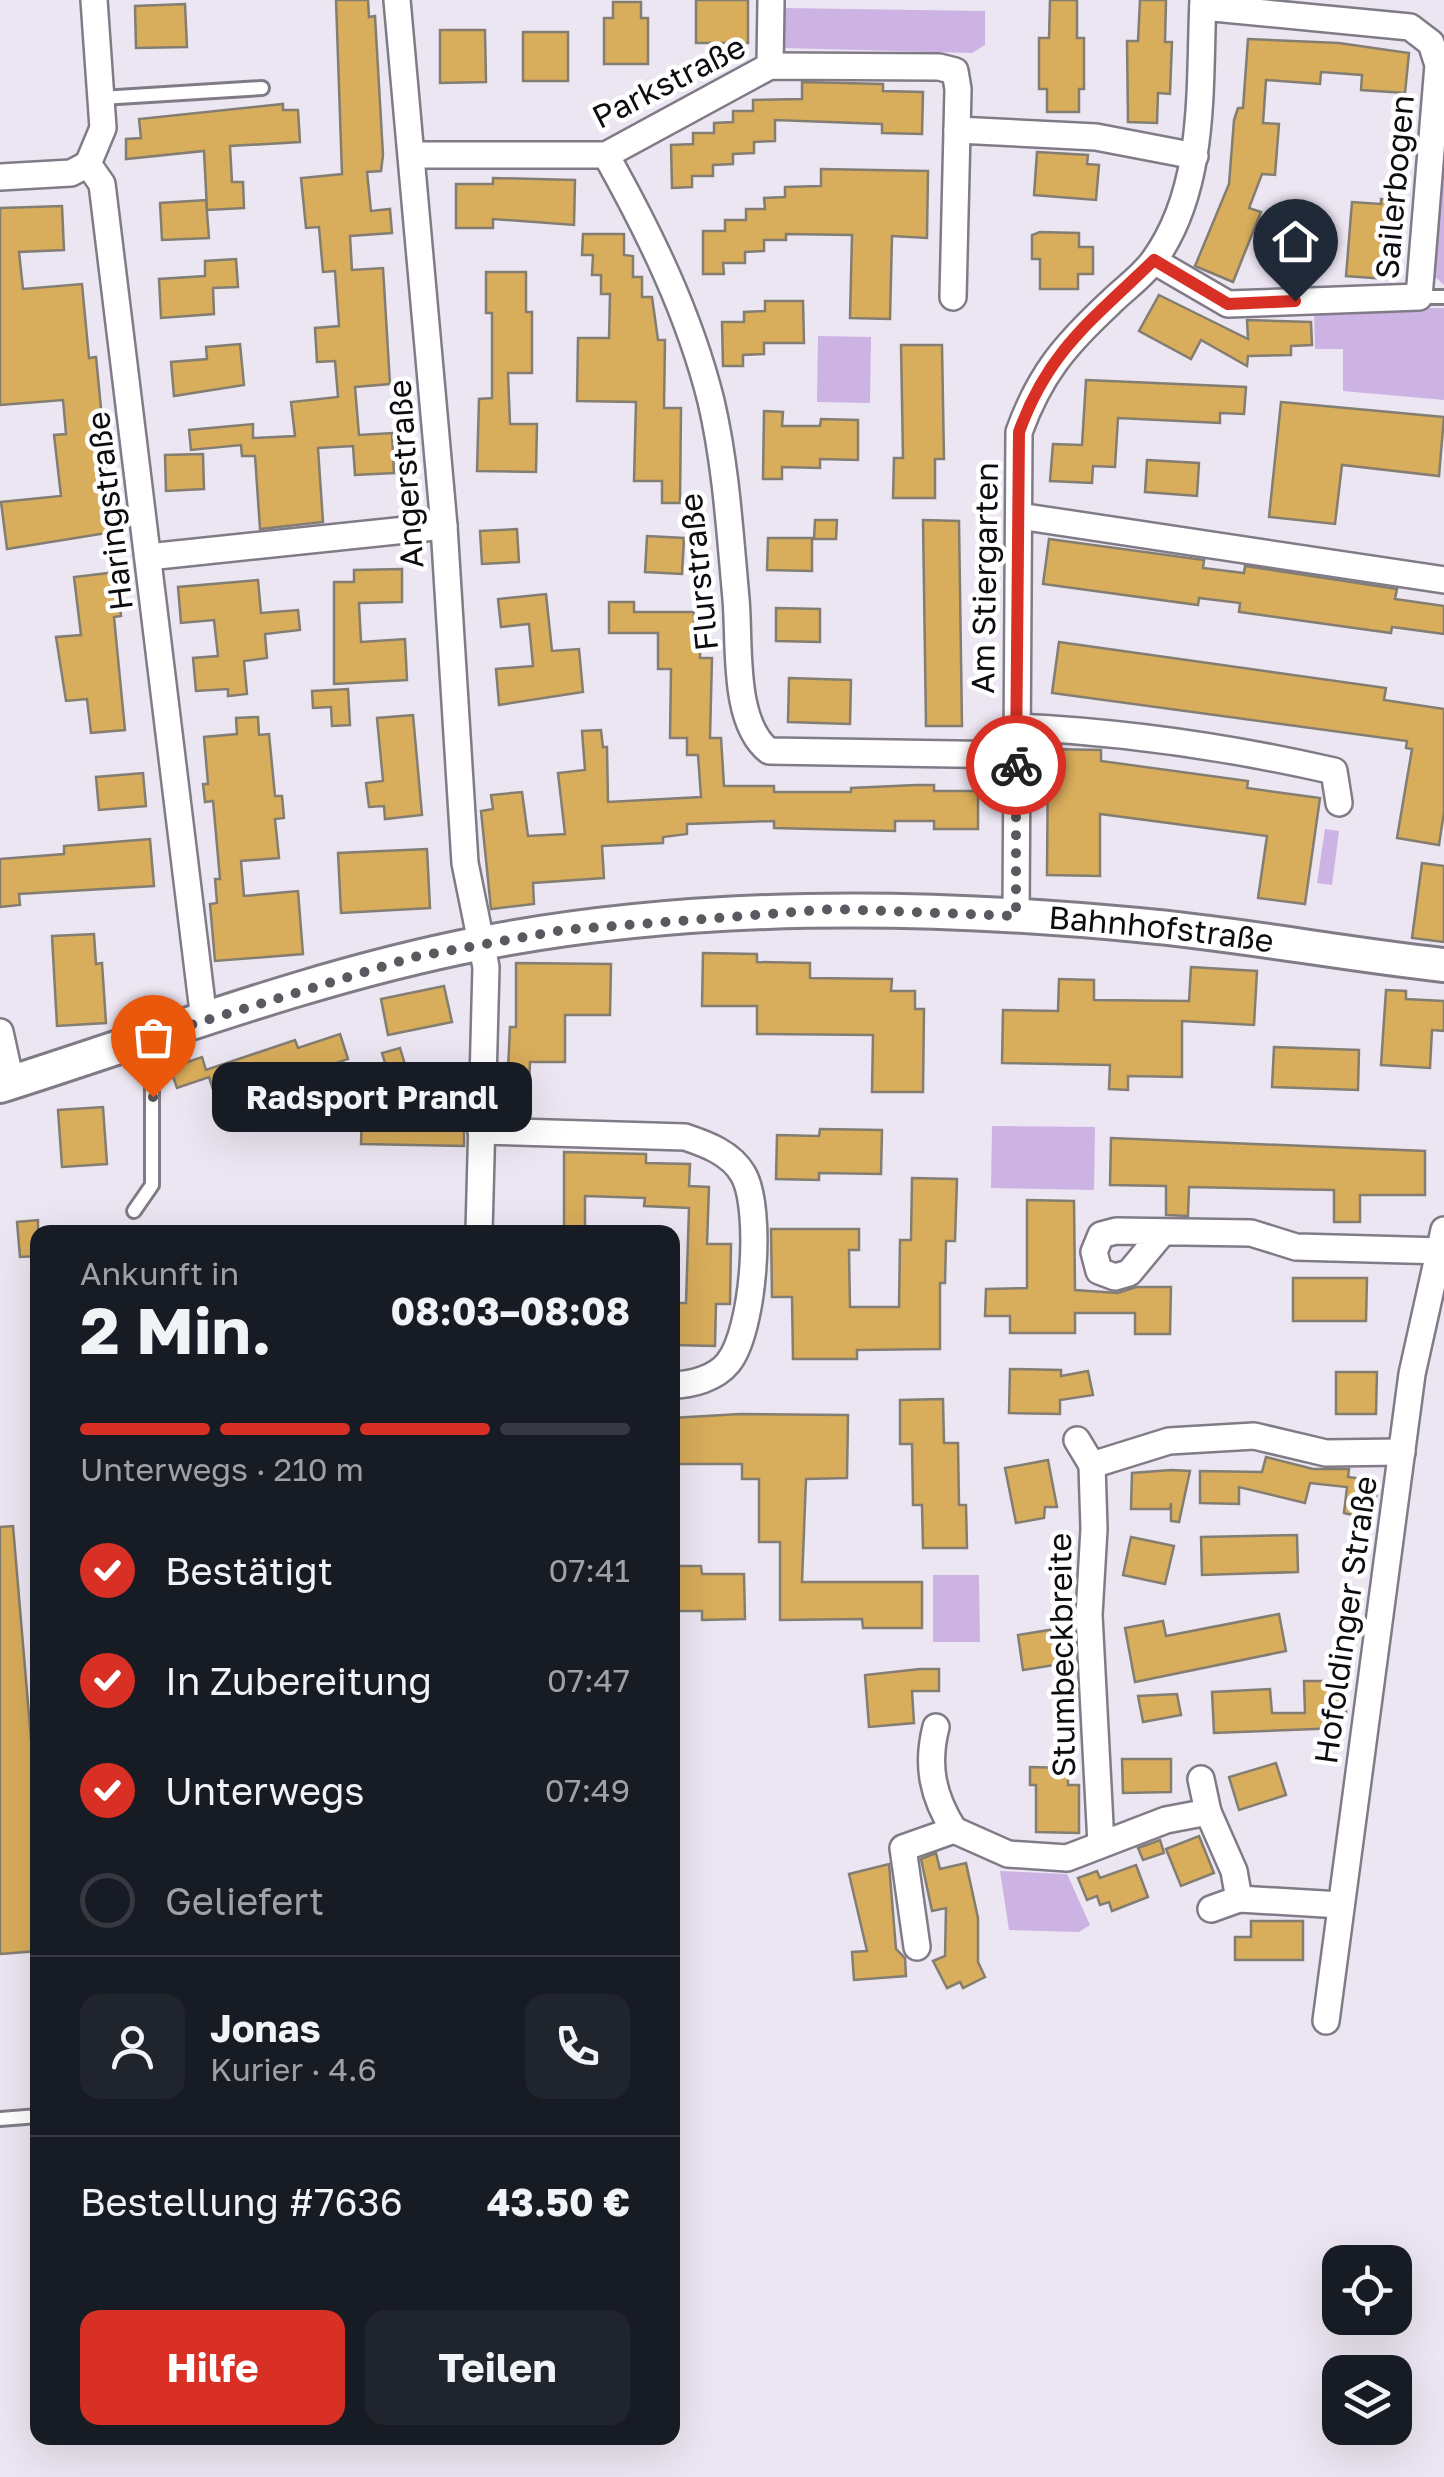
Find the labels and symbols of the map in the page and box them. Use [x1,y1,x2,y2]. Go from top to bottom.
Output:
street label: Parkstraße [586,26,751,136]
street label: Sailerbogen [1367,93,1421,281]
pin [1253,199,1338,302]
street label: Angerstraße [379,378,431,570]
street label: Haringstraße [78,410,140,613]
street label: Am Stiergarten [963,462,1005,694]
street label: Flurstraße [671,491,725,653]
courier [966,715,1066,815]
street label: Bahnhofstraße [1047,898,1276,960]
pin [111,995,196,1098]
callout: Radsport Prandl [213,1062,533,1132]
street label: Hofoldinger Straße [1306,1473,1384,1766]
street label: Stumbeckbreite [1040,1532,1082,1778]

